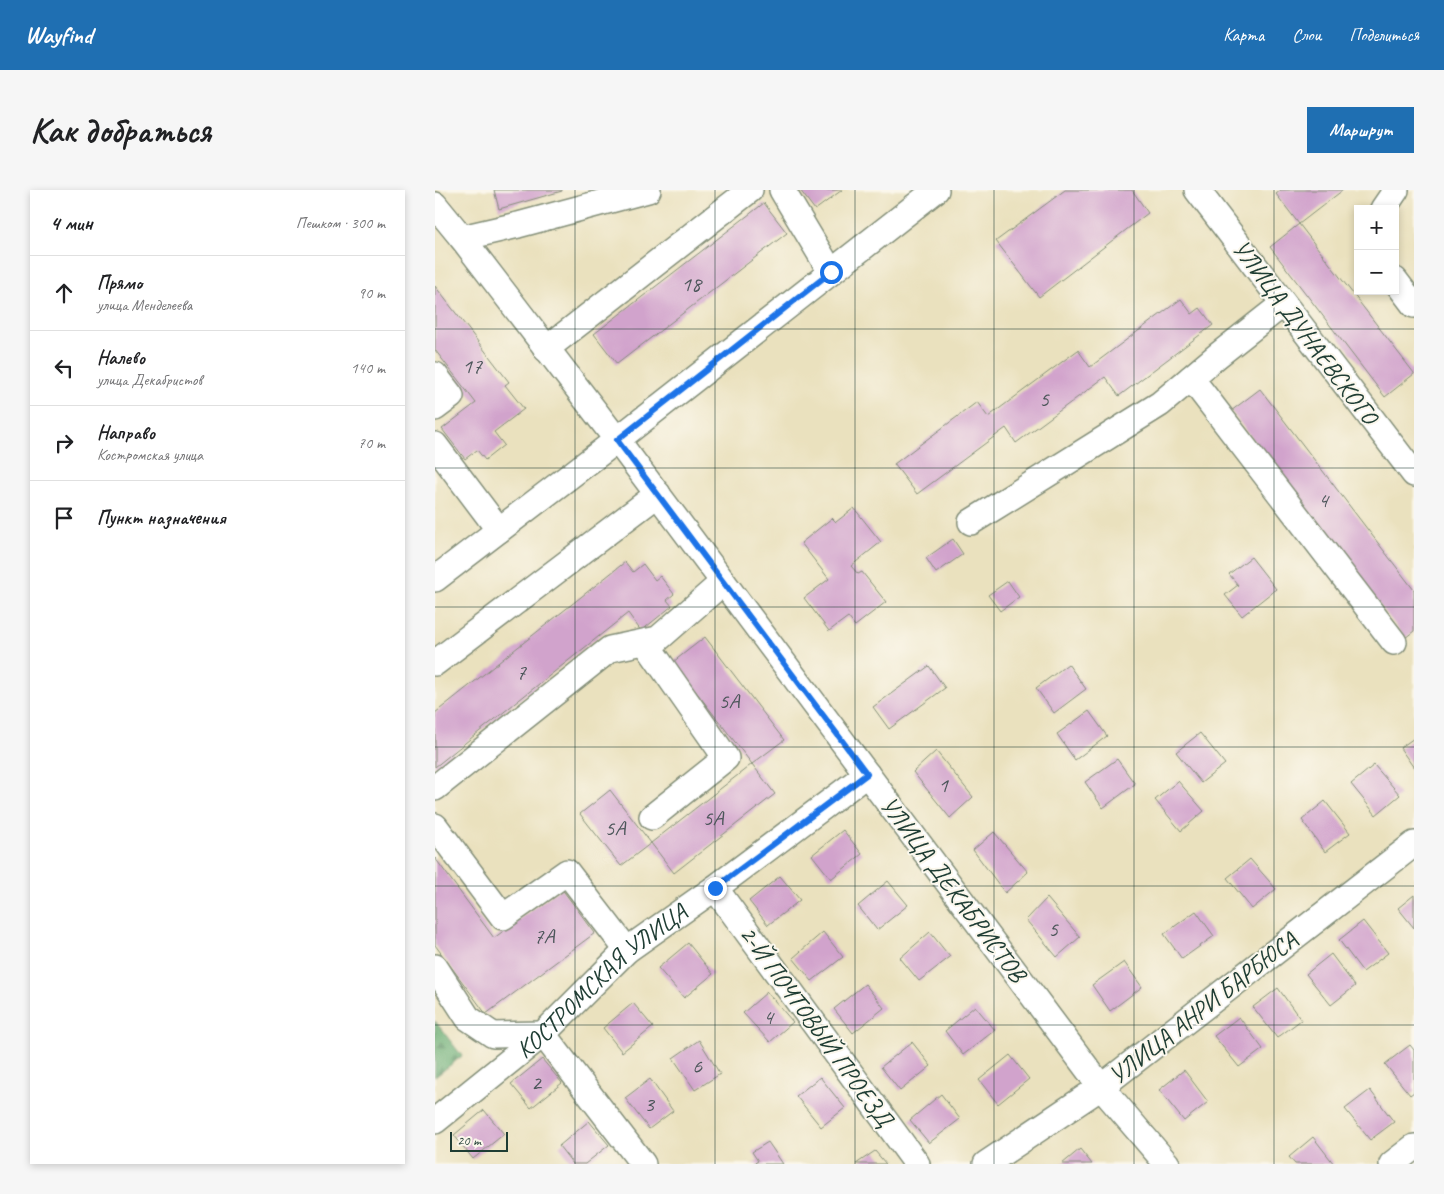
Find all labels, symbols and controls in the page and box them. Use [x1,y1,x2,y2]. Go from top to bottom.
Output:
text: Wayfind [25,20,92,50]
text: Карта [1223,24,1264,46]
text: Слои [1292,24,1321,46]
text: Поделиться [1349,24,1419,46]
button: Маршрут [1307,107,1414,153]
text: Как добраться [30,108,211,153]
map controls [1354,205,1399,295]
button: + [1354,205,1399,250]
text: 4 мин [50,210,93,236]
text: Пешком · 300 m [296,213,385,233]
street label: УЛИЦА ДУНАЕВСКОГО [1225,233,1386,433]
button: − [1354,250,1399,295]
route start [820,261,843,284]
house number: 18 [681,270,703,298]
text: Прямо [97,271,142,295]
icon: ahead [50,279,78,307]
text: 90 m [358,283,385,303]
text: улица Менделеева [97,295,192,315]
text: Налево [97,346,145,370]
house number: 17 [462,352,483,380]
icon: left [50,354,78,382]
text: 140 m [351,358,385,378]
text: улица Декабристов [97,370,202,390]
house number: 5 [1039,385,1050,413]
text: Направо [97,421,155,445]
icon: right [50,429,78,457]
text: 70 m [358,433,385,453]
text: Костромская улица [97,445,203,465]
house number: 4 [1318,486,1330,514]
icon: arrive [50,504,78,532]
text: Пункт назначения [97,506,226,530]
house number: 7 [516,658,527,686]
house number: 5А [719,687,740,715]
house number: 1 [938,771,949,799]
street label: УЛИЦА ДЕКАБРИСТОВ [873,790,1035,990]
house number: 5А [703,804,724,832]
house number: 5А [605,814,626,842]
route end [704,877,727,900]
street label: КОСТРОМСКАЯ УЛИЦА [509,896,695,1065]
house number: 5 [1048,915,1059,943]
street label: 2-Й ПОЧТОВЫЙ ПРОЕЗД [732,919,901,1134]
house number: 7А [534,922,555,950]
street label: УЛИЦА АНРИ БАРБЮСА [1102,924,1304,1092]
house number: 4 [763,1003,775,1031]
house number: 6 [692,1052,703,1080]
house number: 2 [531,1069,543,1097]
house number: 3 [644,1090,656,1118]
scale bar [450,1129,507,1152]
text: 20 m [457,1132,481,1149]

